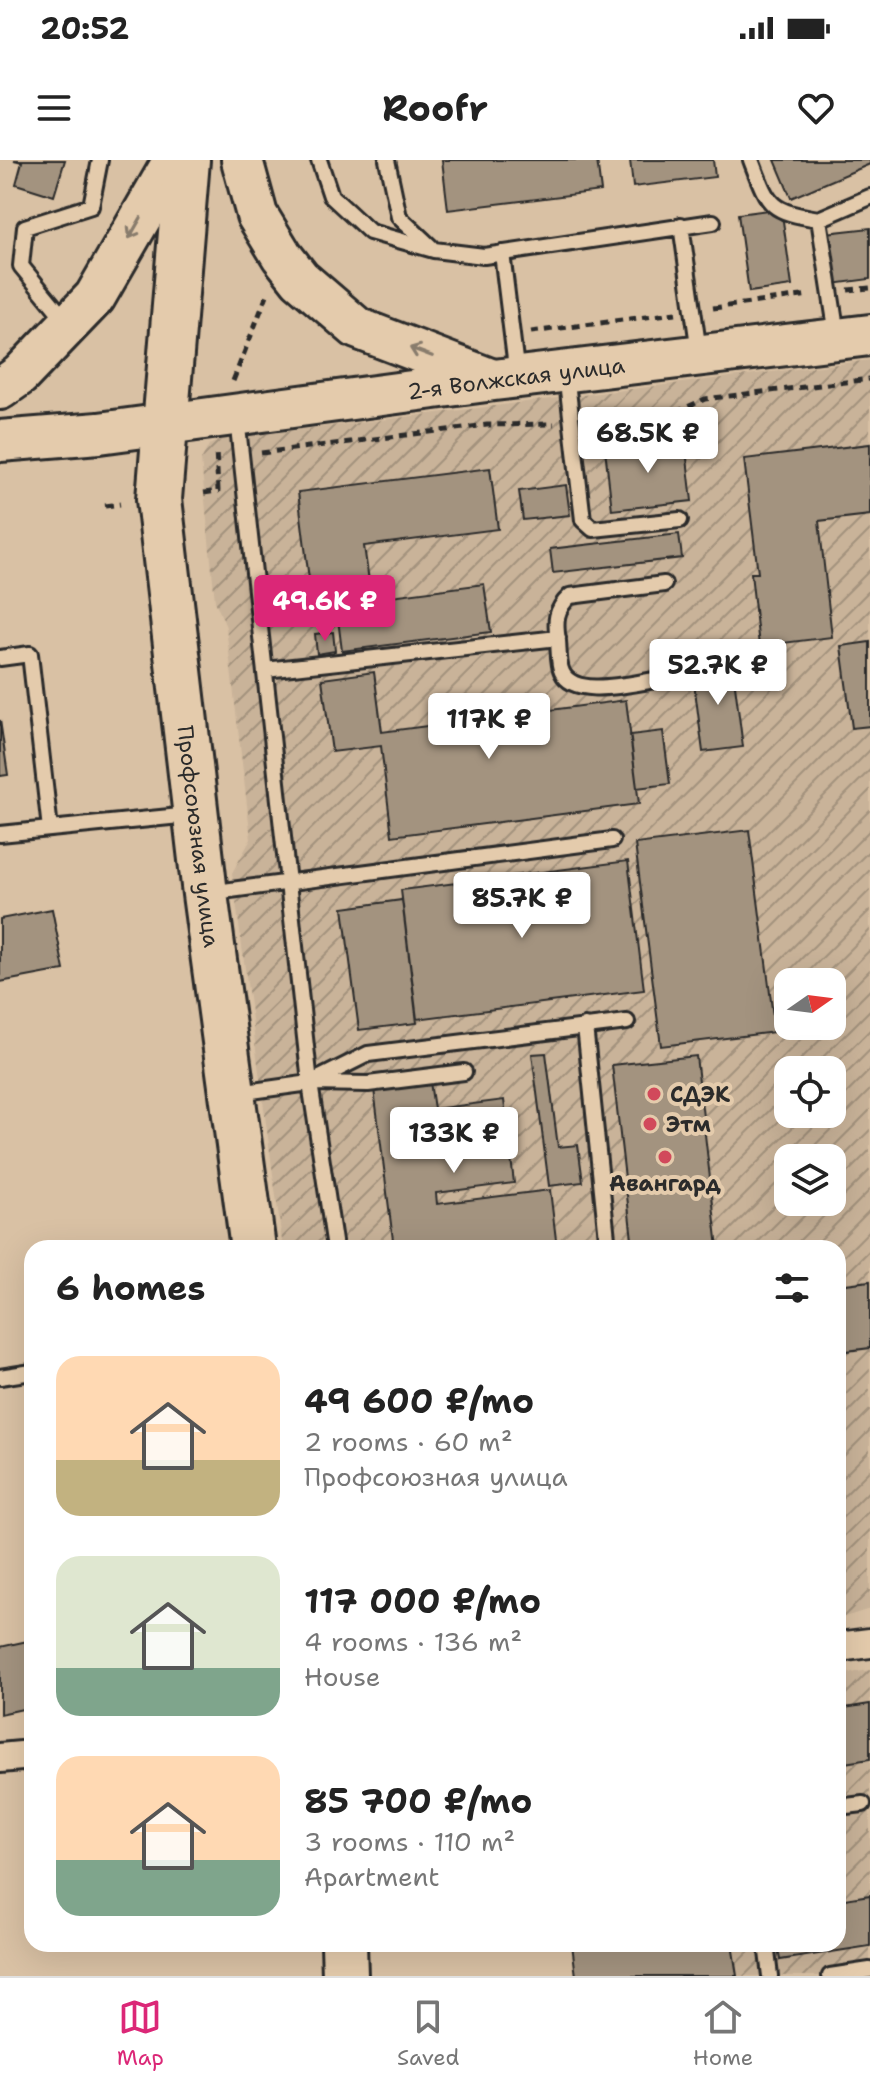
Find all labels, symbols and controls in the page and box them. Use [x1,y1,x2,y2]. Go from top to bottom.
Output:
text: 20:52 [40,8,129,49]
text: Roofr [382,84,488,133]
icon: menu [32,86,76,130]
icon: heart [794,86,838,130]
one-way arrow [127,215,142,239]
one-way arrow [409,344,434,358]
street label: 2-я Волжская улица [405,350,627,406]
pin: 68.5K ₽ [574,407,722,475]
text: 68.5K ₽ [596,415,700,450]
pin: 49.6K ₽ [251,575,399,643]
text: 49.6K ₽ [272,583,378,618]
pin: 52.7K ₽ [644,639,792,707]
text: 52.7K ₽ [667,647,769,682]
pin: 117K ₽ [424,693,554,761]
text: 117K ₽ [446,701,532,736]
street label: Профсоюзная улица [171,724,227,950]
pin: 85.7K ₽ [448,872,596,940]
text: 85.7K ₽ [471,880,573,915]
north arrow [774,968,846,1040]
map controls [774,968,846,1216]
button: locate [774,1056,846,1128]
place label: СДЭК [670,1080,730,1109]
marker: СДЭК [645,1085,663,1103]
pin: 133K ₽ [389,1107,519,1175]
place label: Этм [666,1110,711,1139]
text: 133K ₽ [408,1115,500,1150]
marker: Этм [641,1115,659,1133]
button: layers [774,1144,846,1216]
marker: Авангард [656,1148,674,1166]
place label: Авангард [609,1169,722,1198]
text: 6 homes [56,1265,205,1311]
icon: filters [770,1266,814,1310]
text: 49 600 ₽/mo [304,1378,534,1424]
icon: home [120,1388,216,1484]
text: 2 rooms · 60 m² [304,1424,513,1459]
text: Профсоюзная улица [304,1459,568,1494]
text: 117 000 ₽/mo [304,1578,541,1624]
icon: home [120,1588,216,1684]
text: 4 rooms · 136 m² [304,1624,522,1659]
text: House [304,1659,380,1694]
text: 85 700 ₽/mo [304,1778,532,1824]
icon: home [120,1788,216,1884]
text: 3 rooms · 110 m² [304,1824,515,1859]
text: Apartment [304,1859,440,1894]
tab: Map [117,1995,164,2072]
tab: Saved [397,1995,460,2072]
tab: Home [693,1995,753,2072]

